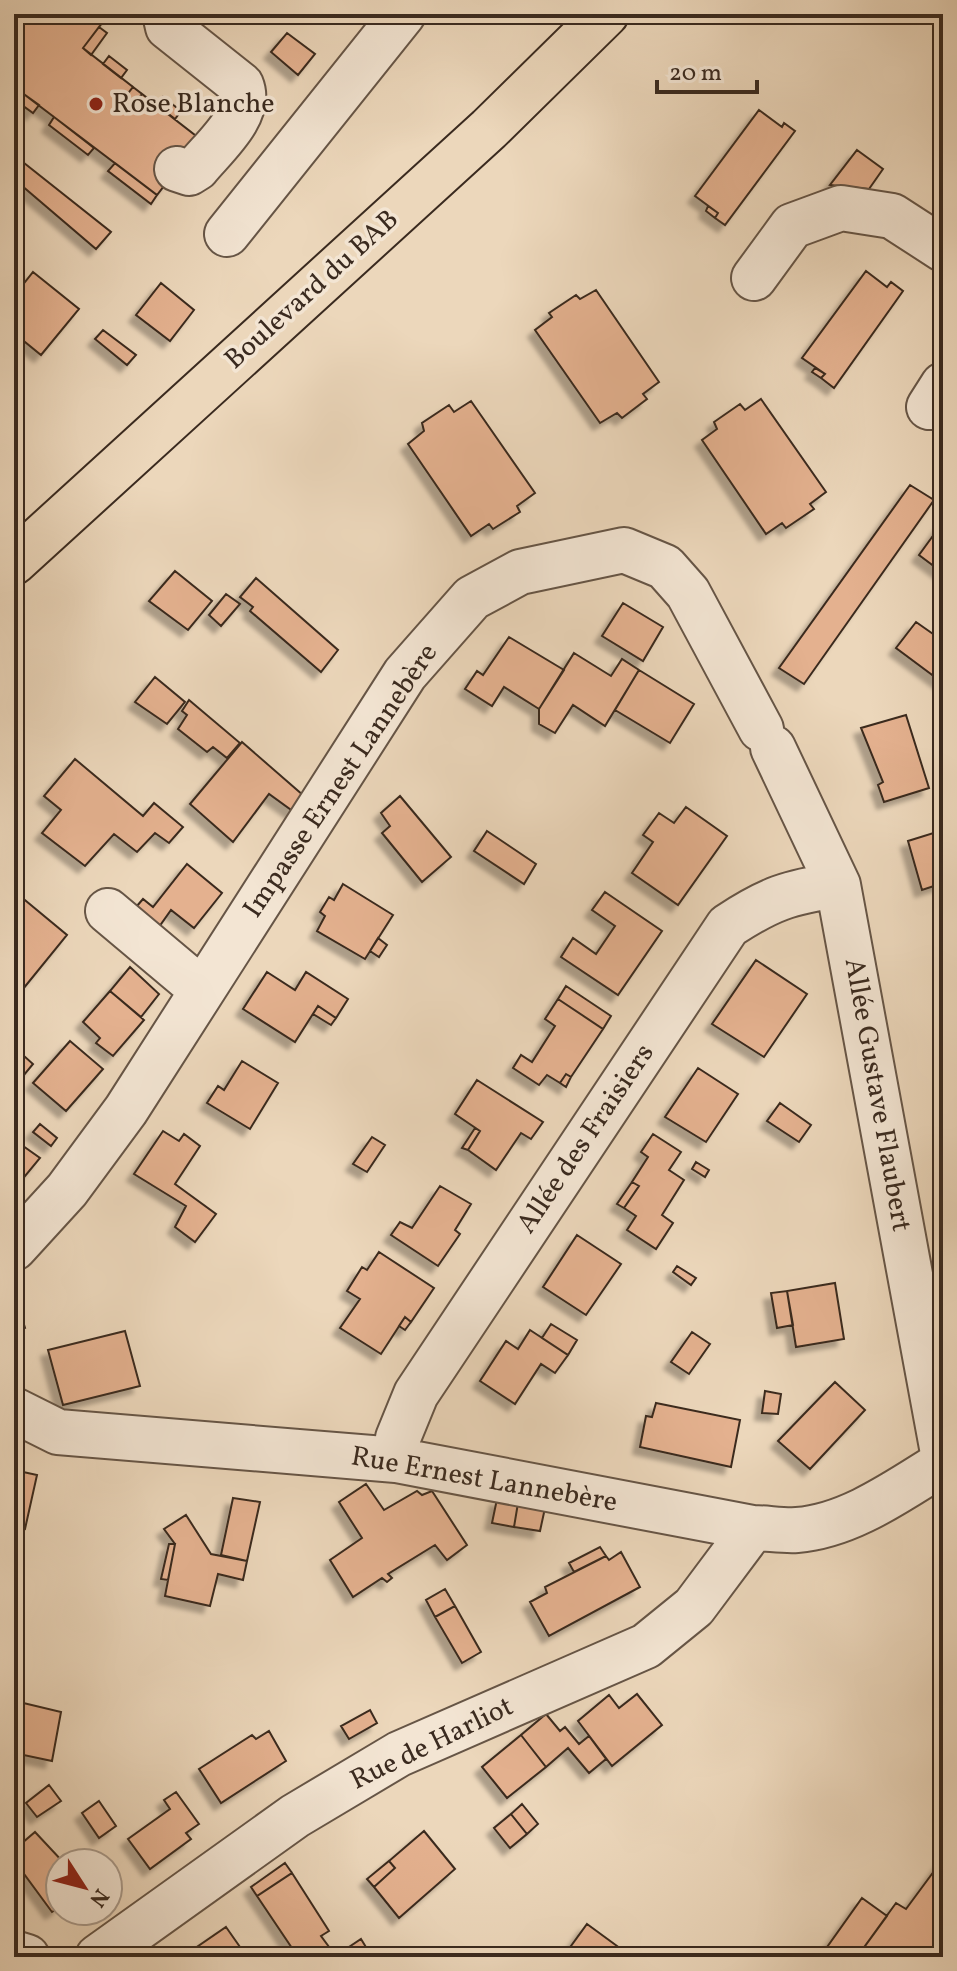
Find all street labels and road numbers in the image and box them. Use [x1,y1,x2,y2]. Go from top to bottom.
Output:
street label: Boulevard du BAB [216,201,408,379]
street label: Impasse Ernest Lannebère [234,636,448,926]
street label: Allée Gustave Flaubert [834,955,920,1235]
street label: Allée des Fraisiers [508,1036,664,1242]
street label: Rue Ernest Lannebère [348,1437,620,1523]
street label: Rue de Harliot [344,1688,520,1800]

